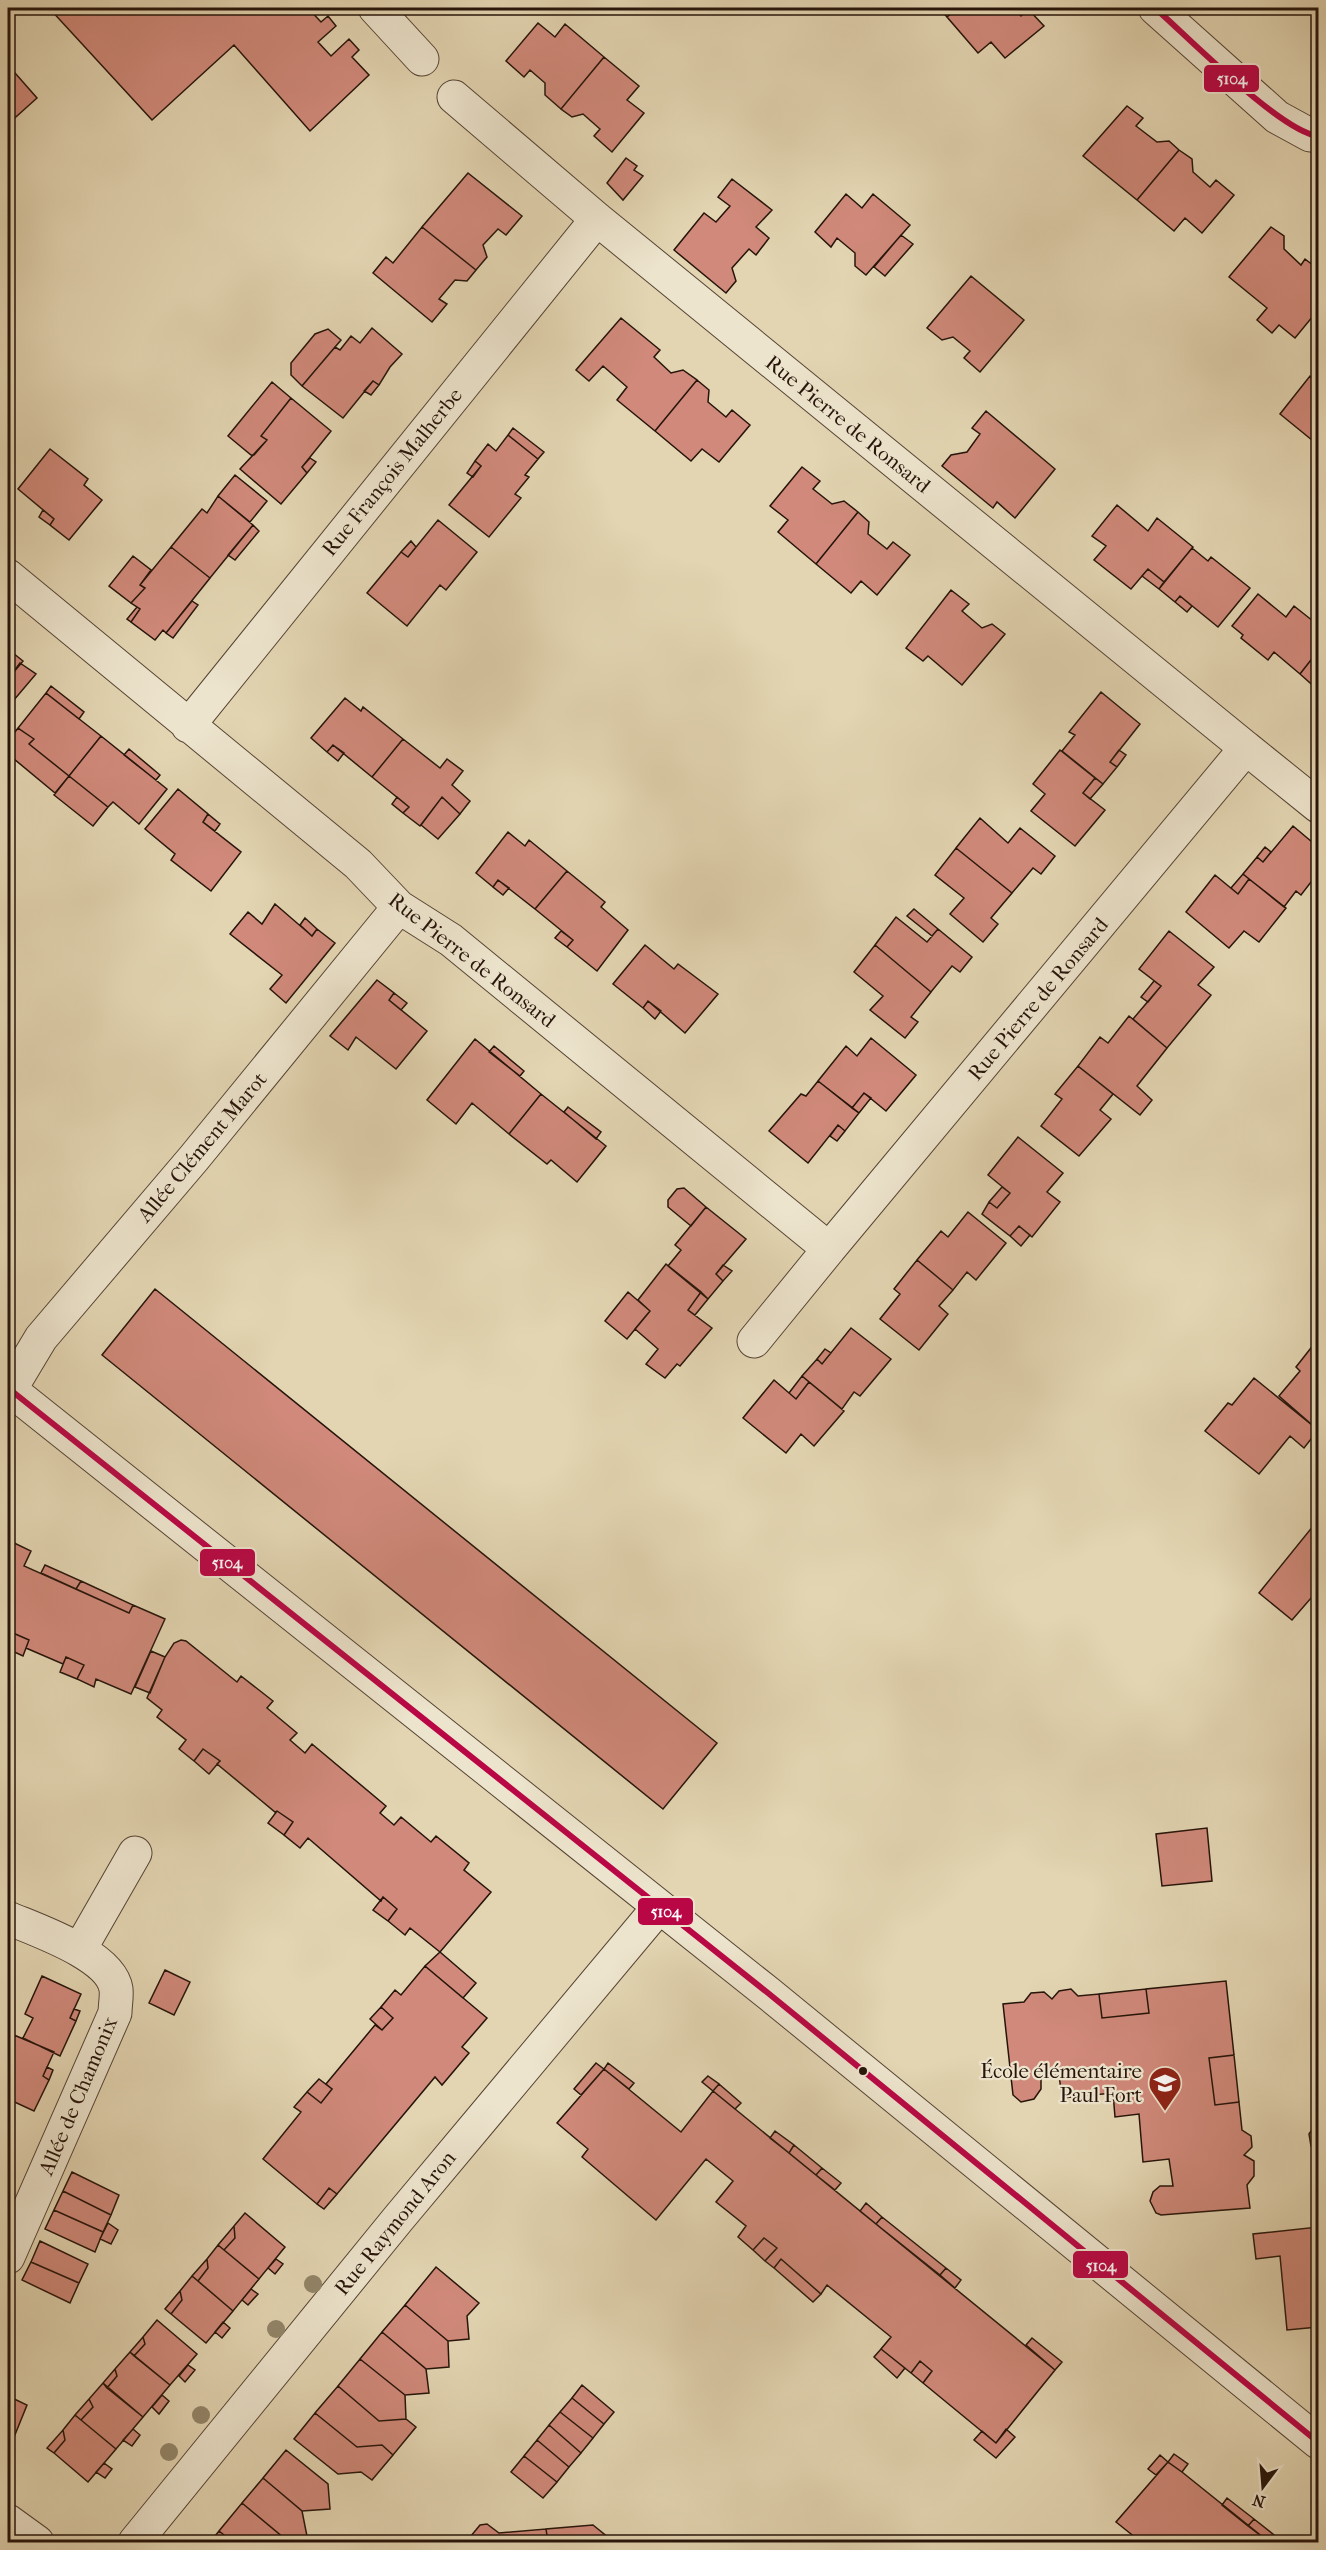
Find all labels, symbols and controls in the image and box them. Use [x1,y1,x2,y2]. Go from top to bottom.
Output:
line badge: 5104 [1203,64,1260,93]
text: 5104 [1217,69,1249,89]
street label: Rue Pierre de Ronsard [761,350,936,498]
street label: Rue François Malherbe [317,383,467,561]
street label: Rue Pierre de Ronsard [384,887,561,1033]
street label: Rue Pierre de Ronsard [963,912,1113,1085]
street label: Allée Clément Marot [132,1067,272,1228]
line badge: 5104 [199,1548,256,1577]
text: 5104 [212,1553,244,1573]
line badge: 5104 [637,1897,694,1926]
text: 5104 [651,1902,683,1922]
street label: Allée de Chamonix [33,2013,122,2180]
place label: École élémentaire Paul Fort [980,2059,1142,2107]
unlabelled marker [857,2065,869,2077]
school or university icon: École élémentaire Paul Fort [1147,2065,1183,2112]
street label: Rue Raymond Aron [329,2146,461,2300]
line badge: 5104 [1072,2250,1129,2279]
text: 5104 [1086,2256,1118,2276]
north arrow [1233,2457,1293,2517]
text: N [1250,2490,1267,2512]

